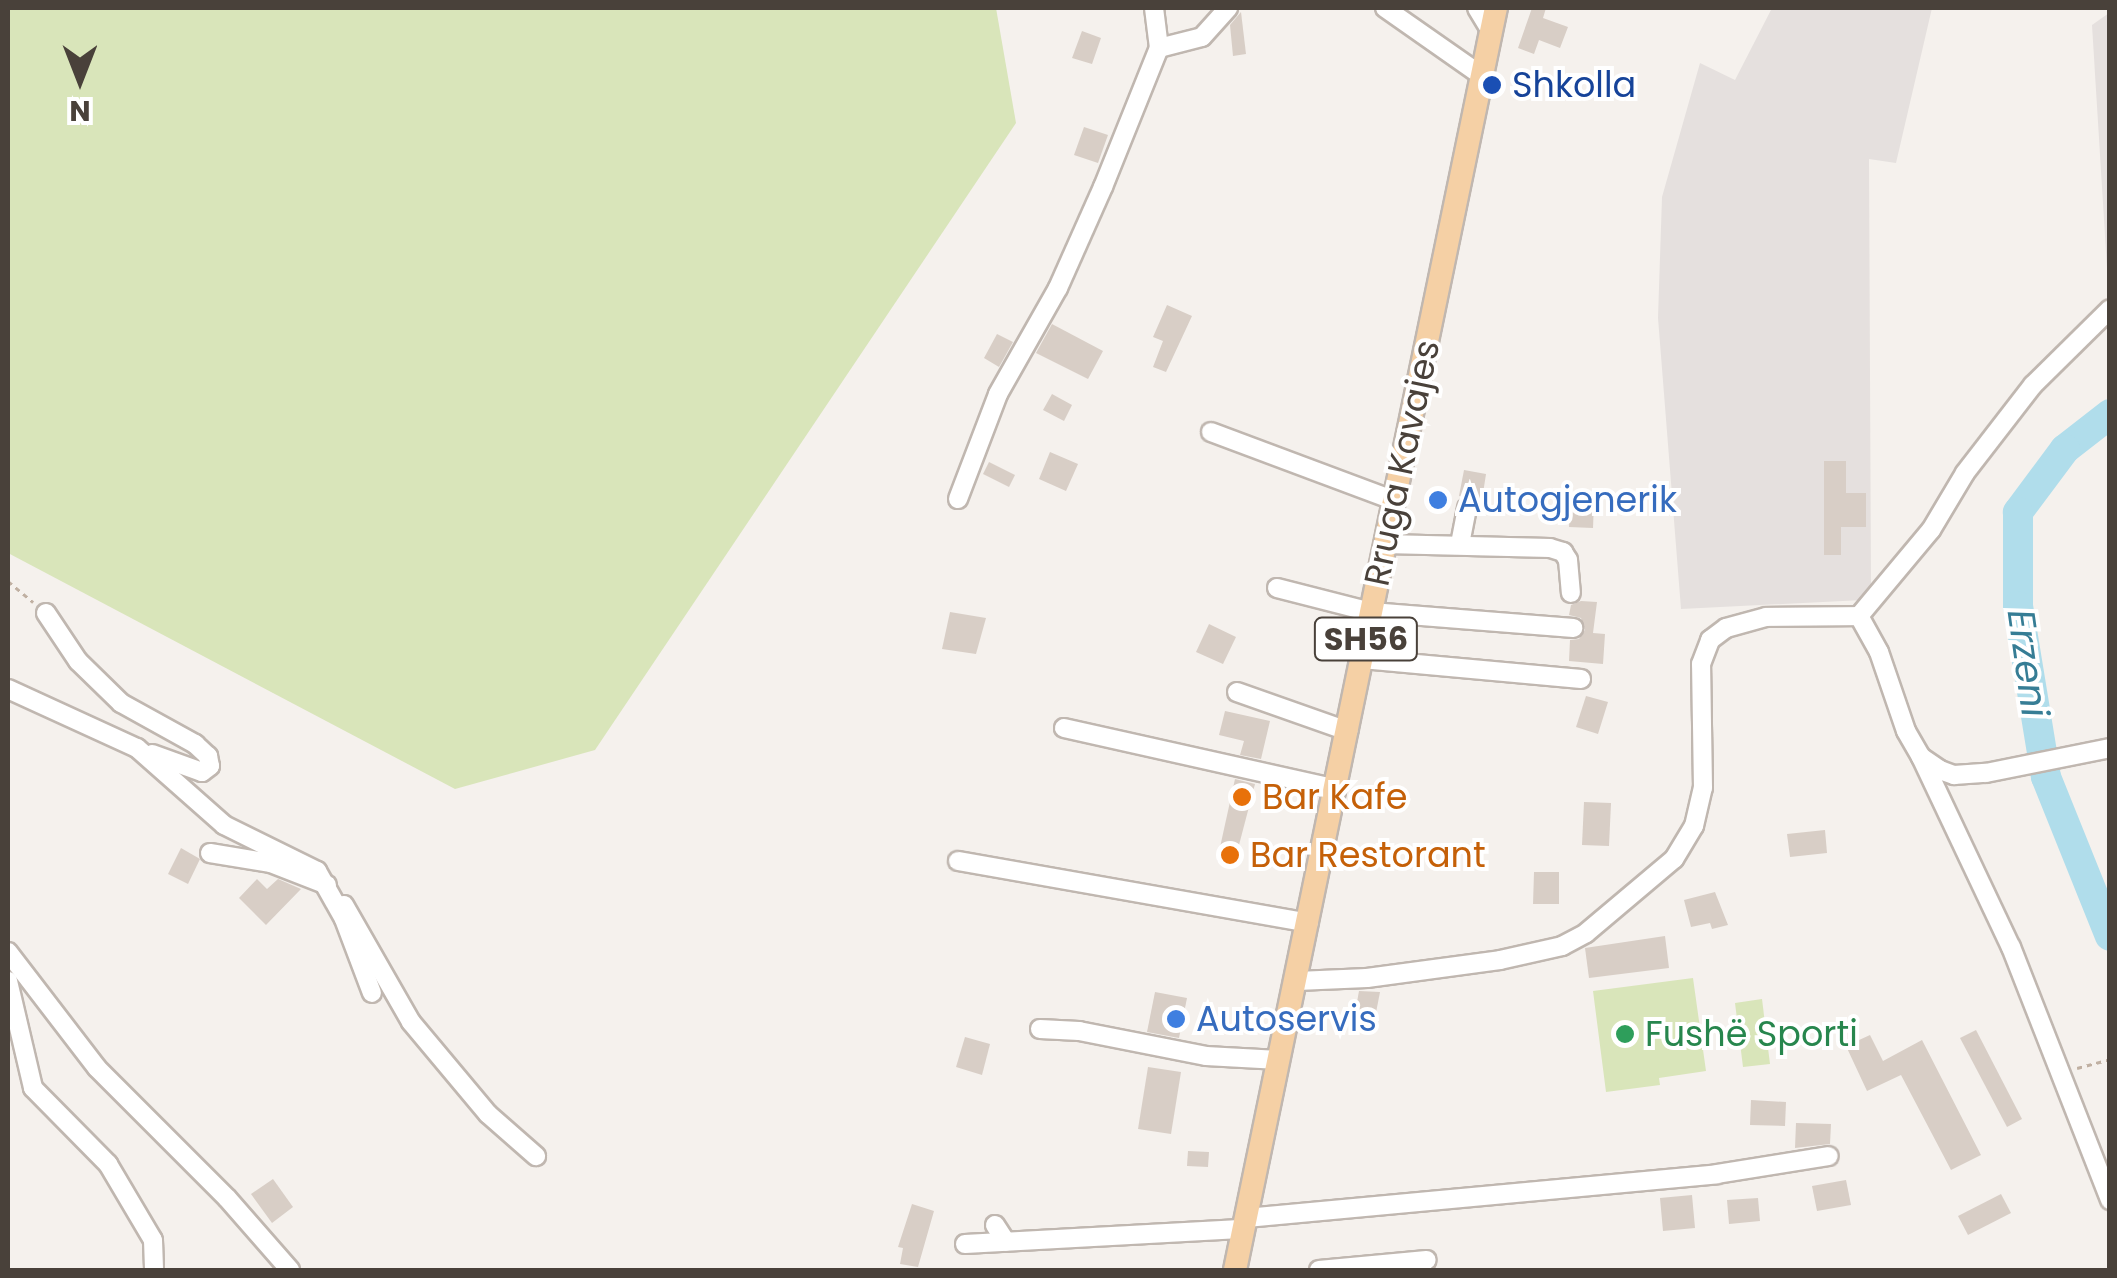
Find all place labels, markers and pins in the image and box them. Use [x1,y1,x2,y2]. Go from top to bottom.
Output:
place label: Shkolla [1512,64,1636,106]
marker: Shkolla [1481,74,1503,96]
place label: Autogjenerik [1458,479,1677,521]
marker: Autogjenerik [1427,489,1449,511]
place label: Bar Kafe [1262,776,1407,818]
marker: Bar Kafe [1231,786,1253,808]
place label: Bar Restorant [1250,834,1486,876]
marker: Bar Restorant [1219,844,1241,866]
place label: Autoservis [1196,998,1377,1040]
marker: Autoservis [1165,1008,1187,1030]
place label: Fushë Sporti [1645,1013,1858,1055]
marker: Fushë Sporti [1614,1023,1636,1045]

